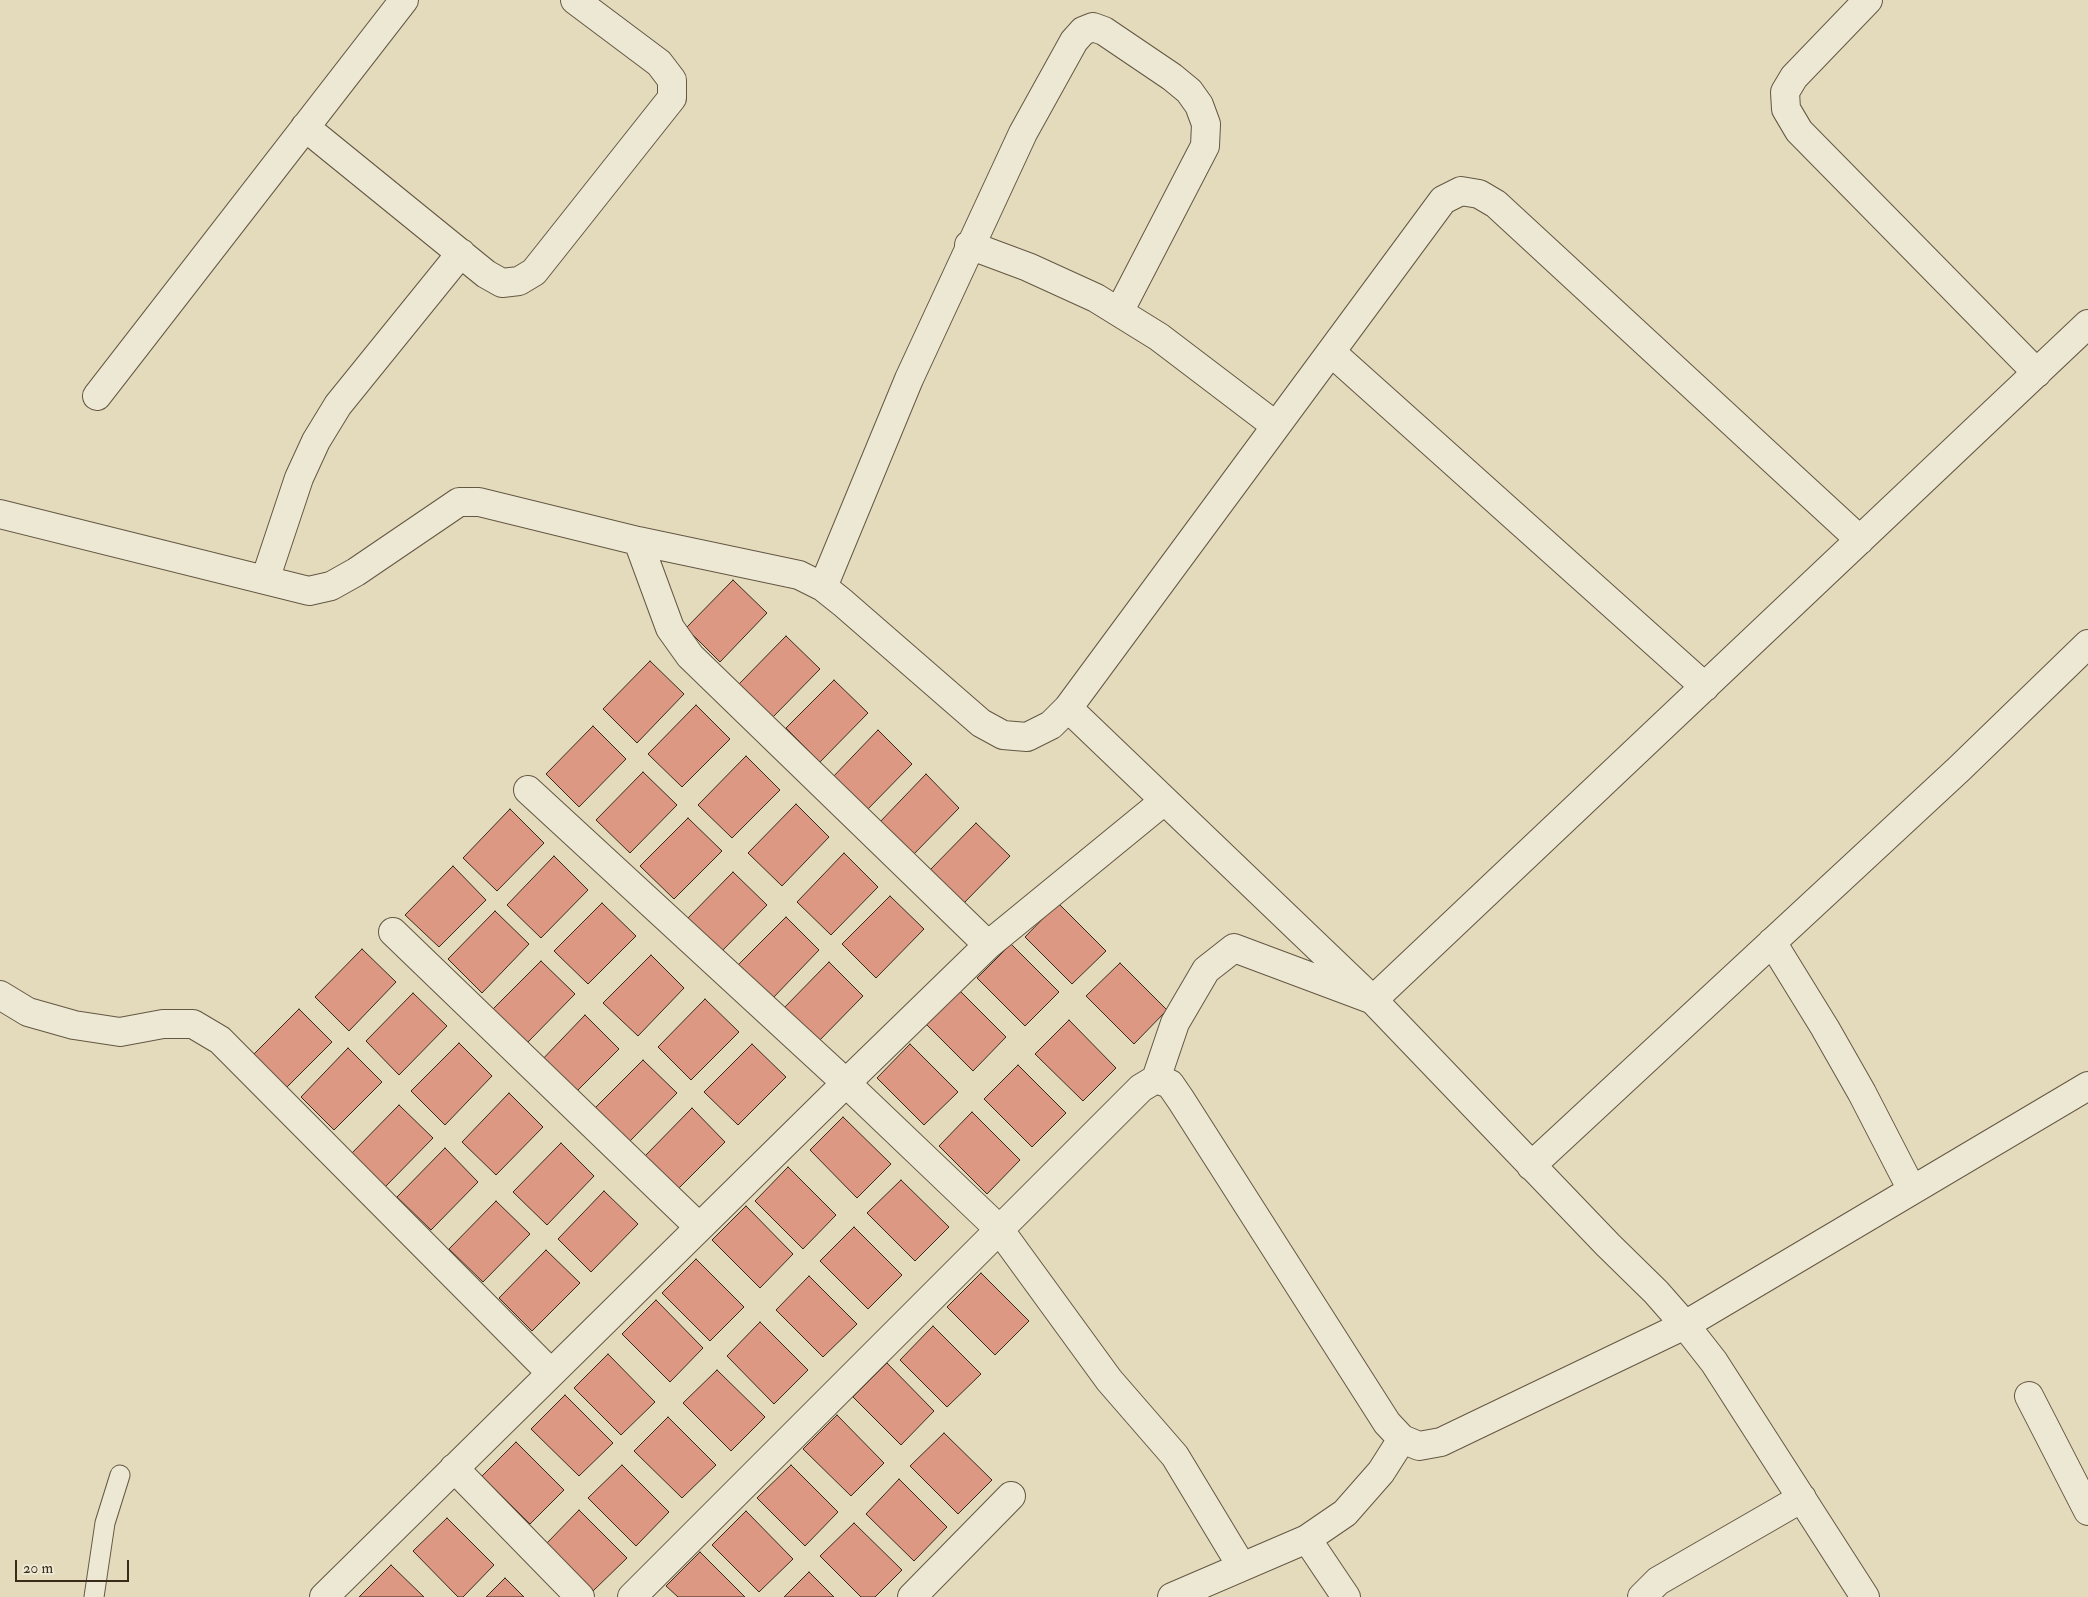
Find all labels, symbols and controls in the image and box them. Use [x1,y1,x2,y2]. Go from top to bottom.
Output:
scale bar [18,1550,131,1582]
text: 20 m [23,1559,53,1578]

